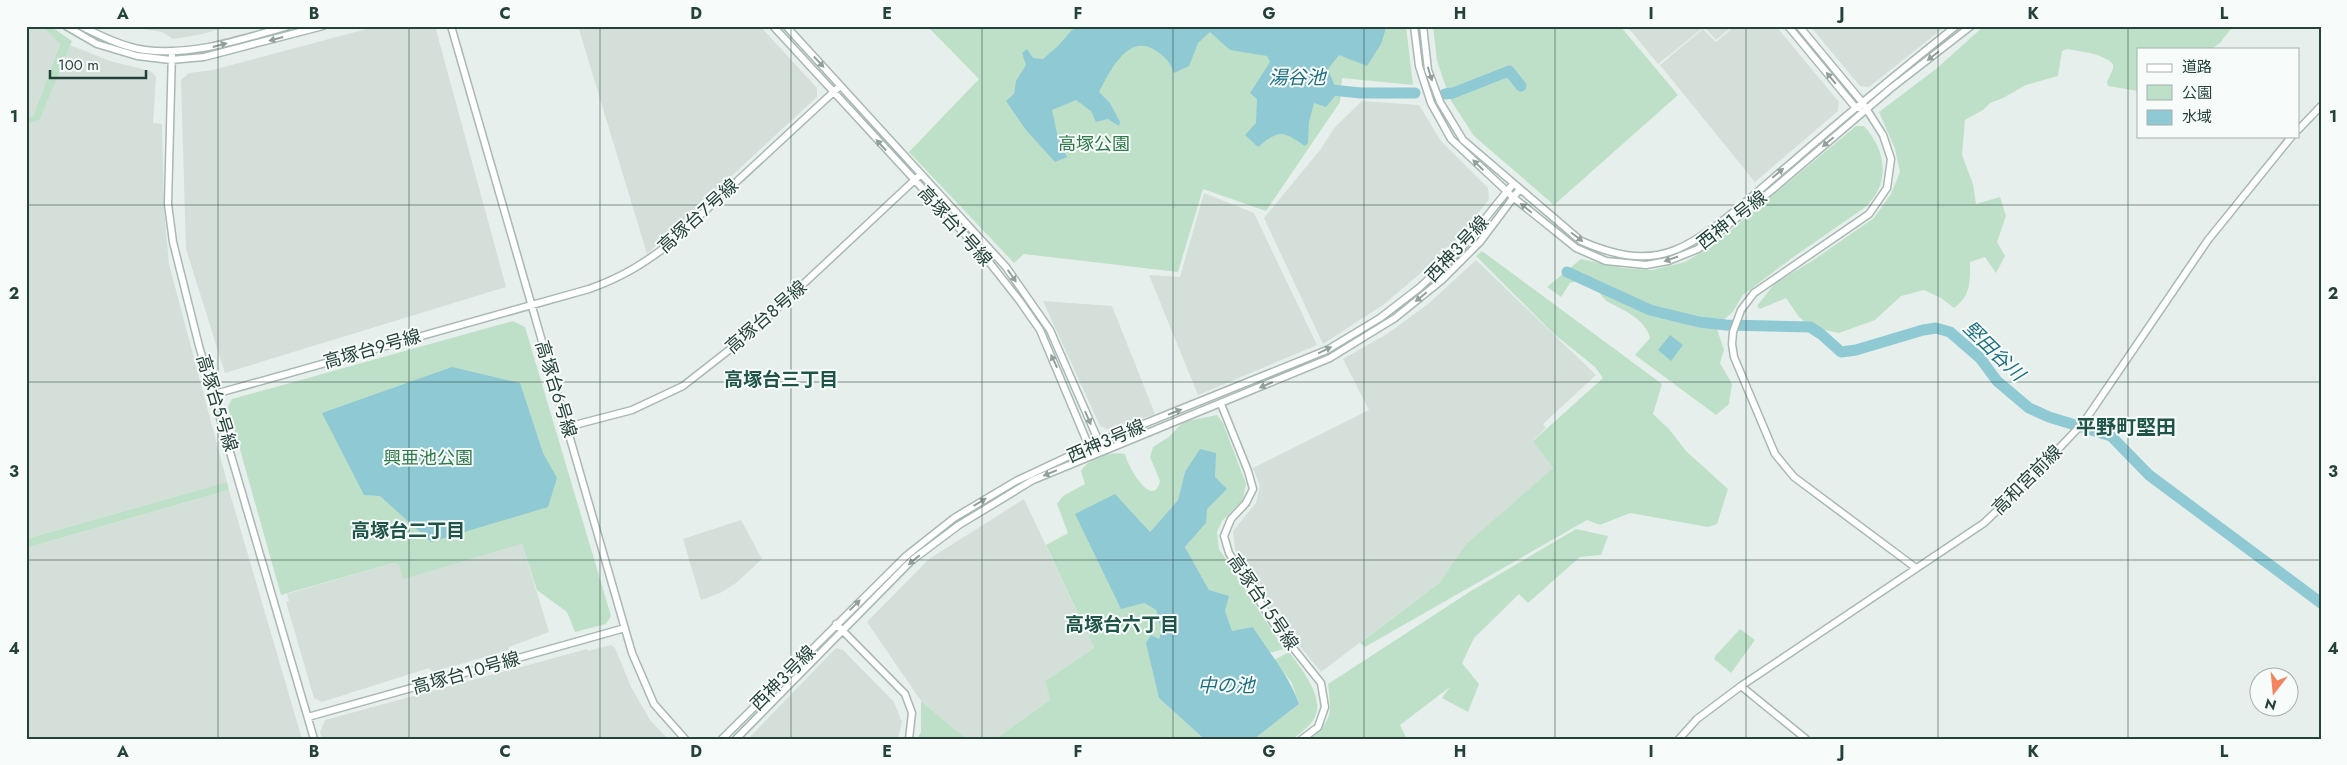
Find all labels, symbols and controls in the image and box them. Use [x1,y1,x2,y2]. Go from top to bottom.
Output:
text: A [116,2,129,25]
text: B [309,2,319,25]
text: C [499,2,511,25]
text: D [690,2,702,25]
text: E [882,2,892,25]
text: F [1074,2,1082,25]
text: G [1262,2,1276,25]
text: H [1454,2,1466,25]
text: I [1648,2,1654,25]
text: J [1836,2,1845,25]
text: K [2027,2,2039,25]
text: L [2220,2,2229,25]
one-way arrow [268,35,283,43]
one-way arrow [212,41,227,49]
scale bar [50,48,146,80]
legend [2137,48,2300,138]
one-way arrow [1926,51,1940,61]
text: 100 m [58,54,99,76]
one-way arrow [813,56,825,68]
text: 道路 [2182,56,2212,78]
water label: 湯谷池 [1268,64,1327,91]
one-way arrow [1427,67,1435,82]
one-way arrow [1825,71,1836,84]
text: 公園 [2182,82,2212,104]
text: 1 [10,105,18,128]
text: 1 [2329,105,2337,128]
text: 水域 [2182,106,2212,128]
park label: 高塚公園 [1058,131,1130,157]
one-way arrow [1822,136,1835,147]
one-way arrow [875,140,887,152]
one-way arrow [1472,159,1484,171]
one-way arrow [1772,167,1784,179]
street label: 高塚台７号線 [652,173,744,259]
street label: 高塚台１号線 [912,180,998,272]
street label: 西神１号線 [1692,184,1772,256]
one-way arrow [1520,202,1533,213]
street label: 西神３号線 [1419,210,1495,288]
one-way arrow [1570,232,1584,242]
one-way arrow [1663,255,1678,263]
one-way arrow [1007,269,1017,282]
street label: 高塚台８号線 [720,274,812,360]
text: 2 [9,282,19,305]
text: 2 [2328,282,2338,305]
one-way arrow [1415,292,1428,303]
water label: 堅田谷川 [1957,315,2032,388]
street label: 高塚台９号線 [320,323,424,375]
street label: 高塚台６号線 [529,337,583,441]
one-way arrow [1318,346,1332,354]
street label: 高塚台５号線 [190,351,244,455]
one-way arrow [1050,354,1058,368]
district label: 高塚台三丁目 [724,366,838,393]
one-way arrow [1258,382,1273,390]
one-way arrow [1168,408,1183,416]
one-way arrow [1085,411,1093,425]
street label: 西神３号線 [1063,413,1149,469]
district label: 平野町堅田 [2076,413,2176,442]
street label: 高和宮前線 [1986,439,2068,521]
park label: 興亜池公園 [383,445,473,471]
text: 3 [9,460,19,483]
text: 3 [2328,460,2338,483]
one-way arrow [1043,469,1057,477]
one-way arrow [974,497,987,507]
district label: 高塚台二丁目 [351,517,465,544]
street label: 高塚台１５号線 [1221,549,1305,655]
one-way arrow [908,554,920,566]
one-way arrow [849,599,861,611]
district label: 高塚台六丁目 [1065,611,1179,638]
text: 4 [8,637,20,660]
text: 4 [2327,637,2339,660]
street label: 西神３号線 [745,640,821,716]
street label: 高塚台１０号線 [409,645,523,701]
north arrow [2250,668,2300,718]
water label: 中の池 [1197,672,1256,699]
text: N [2262,693,2279,716]
text: A [116,740,129,763]
text: B [309,740,319,763]
text: C [499,740,511,763]
text: D [690,740,702,763]
text: E [882,740,892,763]
text: F [1074,740,1082,763]
text: G [1262,740,1276,763]
text: H [1454,740,1466,763]
text: I [1648,740,1654,763]
text: J [1836,740,1845,763]
text: K [2027,740,2039,763]
text: L [2220,740,2229,763]

